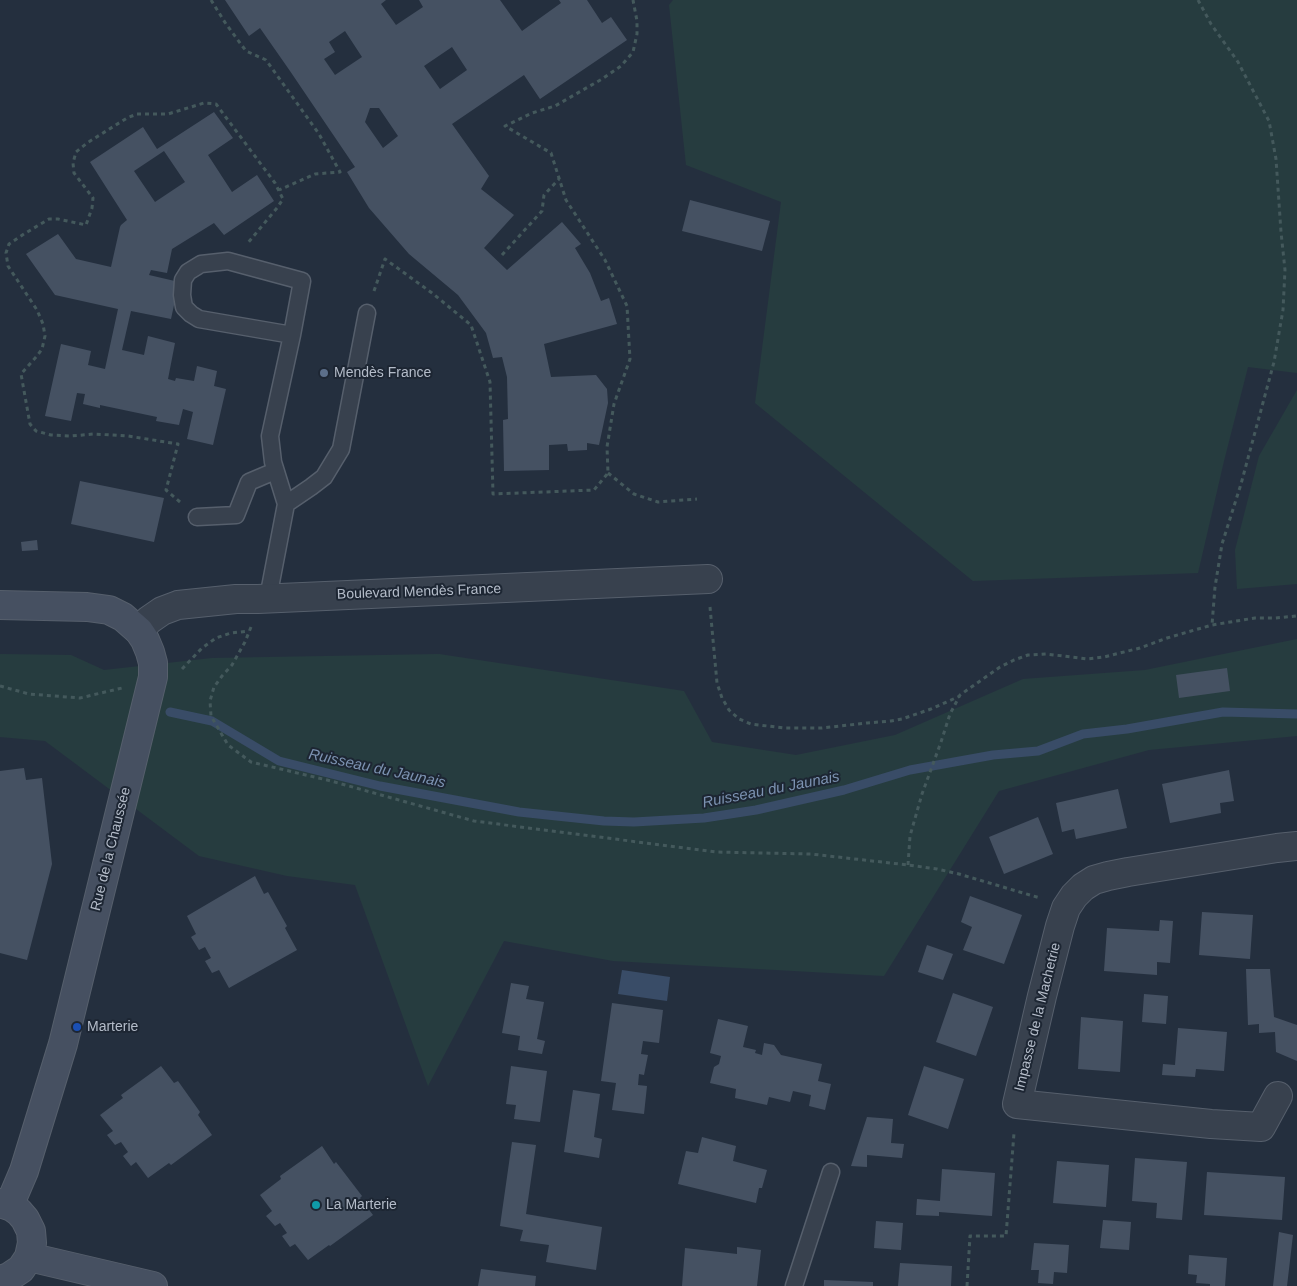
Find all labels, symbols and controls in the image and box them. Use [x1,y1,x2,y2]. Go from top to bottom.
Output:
place label: Mendès France [334,365,431,381]
marker: Mendès France [318,367,330,379]
street label: Boulevard Mendès France [337,581,501,603]
water label: Ruisseau du Jaunais [307,746,447,792]
water label: Ruisseau du Jaunais [701,768,841,812]
street label: Rue de la Chaussée [88,785,134,913]
street label: Impasse de la Machetrie [1011,941,1065,1093]
place label: Marterie [87,1019,138,1035]
marker: Marterie [71,1021,83,1033]
place label: La Marterie [326,1197,397,1213]
marker: La Marterie [310,1199,322,1211]

